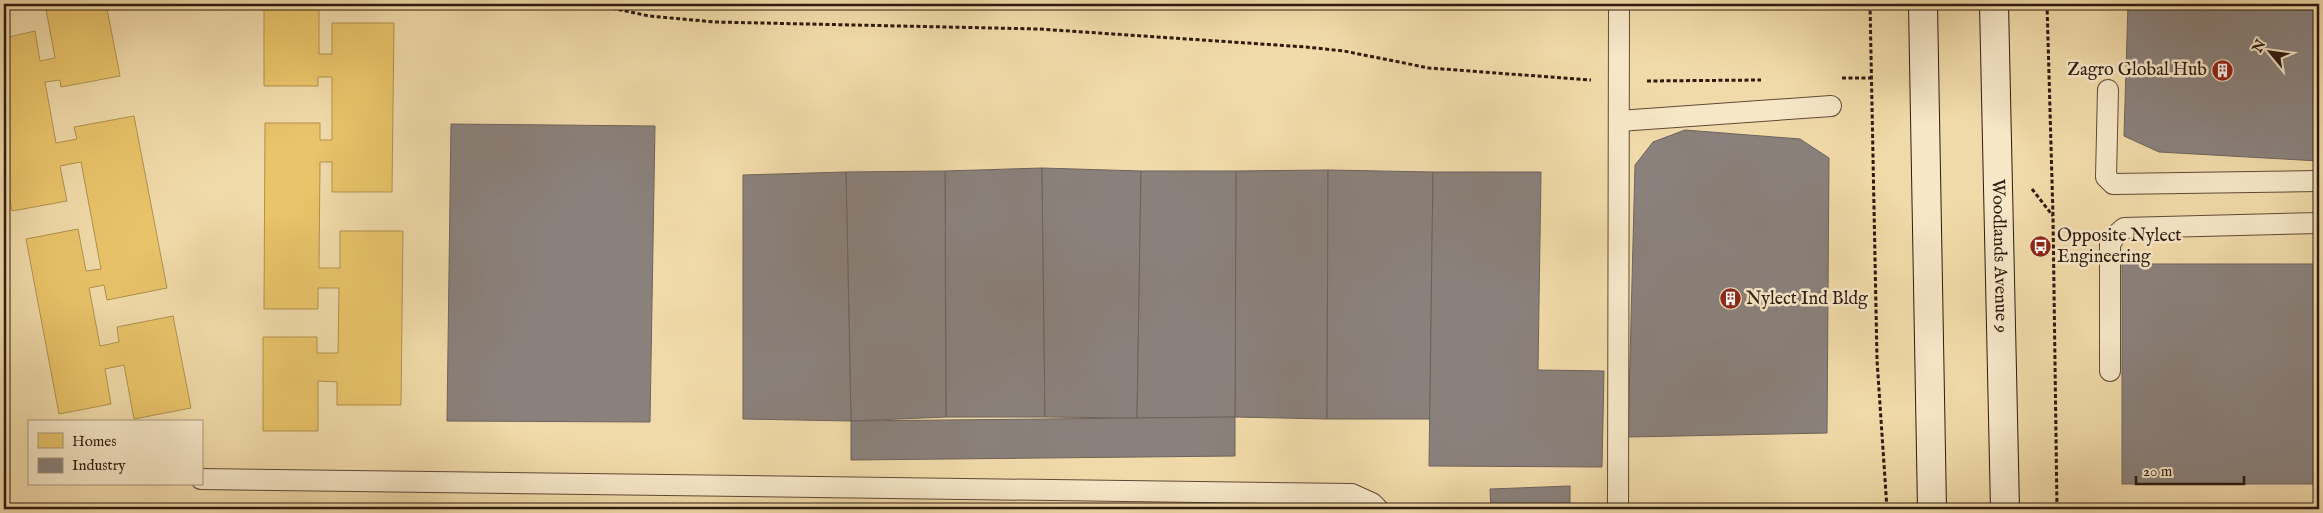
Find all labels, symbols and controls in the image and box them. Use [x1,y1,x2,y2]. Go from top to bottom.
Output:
north arrow [2246,28,2296,78]
text: N [2248,37,2270,57]
building icon: Zagro Global Hub [2211,58,2235,82]
place label: Zagro Global Hub [2067,59,2207,82]
street label: Woodlands Avenue 9 [1986,179,2013,333]
place label: Opposite Nylect Engineering [2057,225,2182,269]
bus stop icon: Opposite Nylect Engineering [2029,234,2053,258]
building icon: Nylect Ind Bldg [1718,287,1742,311]
place label: Nylect Ind Bldg [1746,288,1868,311]
legend [28,420,202,486]
text: Homes [72,432,116,451]
scale bar [2136,453,2243,485]
text: Industry [72,456,126,475]
text: 20 m [2143,462,2173,481]

